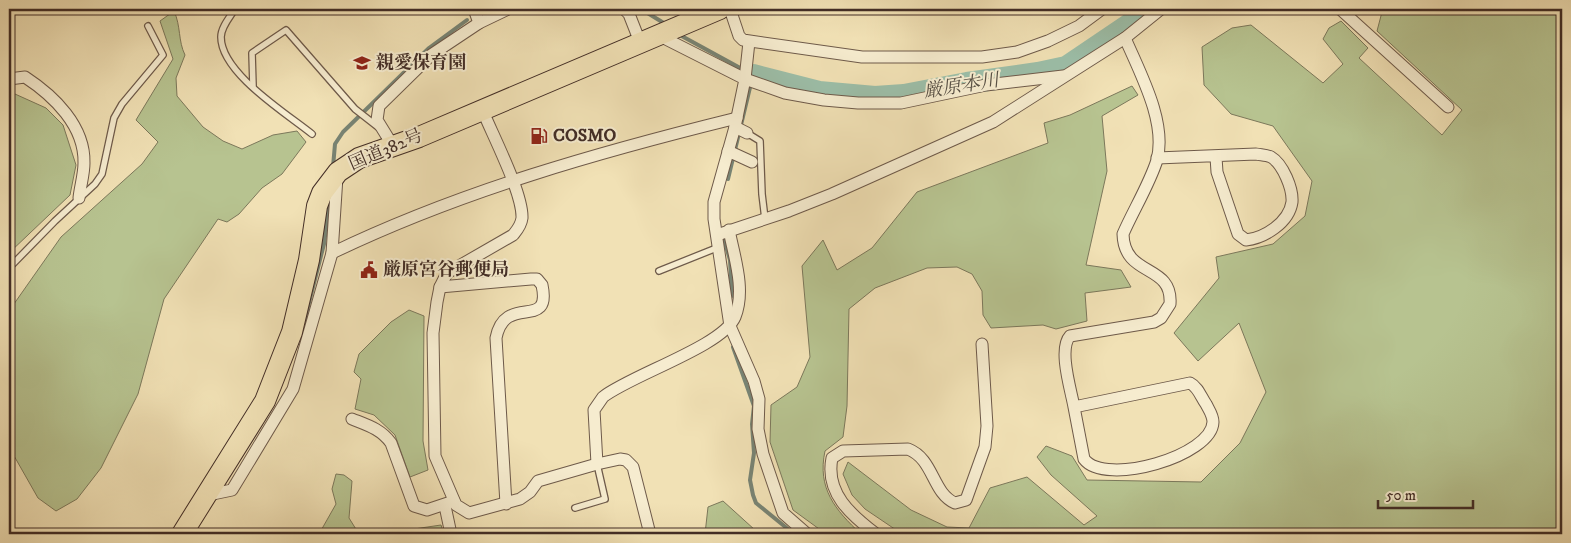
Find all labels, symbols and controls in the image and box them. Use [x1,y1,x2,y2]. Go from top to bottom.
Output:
place label: 親愛保育園 [376,52,466,74]
school or university icon: 親愛保育園 [352,53,372,73]
water label: 厳原本川 [922,68,1002,103]
street label: 国道382号 [346,125,426,175]
place label: COSMO [553,125,616,147]
fuel station icon: COSMO [529,126,549,146]
place label: 厳原宮谷郵便局 [383,259,509,281]
public building icon: 厳原宮谷郵便局 [359,260,379,280]
scale bar [1378,478,1474,510]
text: 50 m [1386,486,1416,505]

